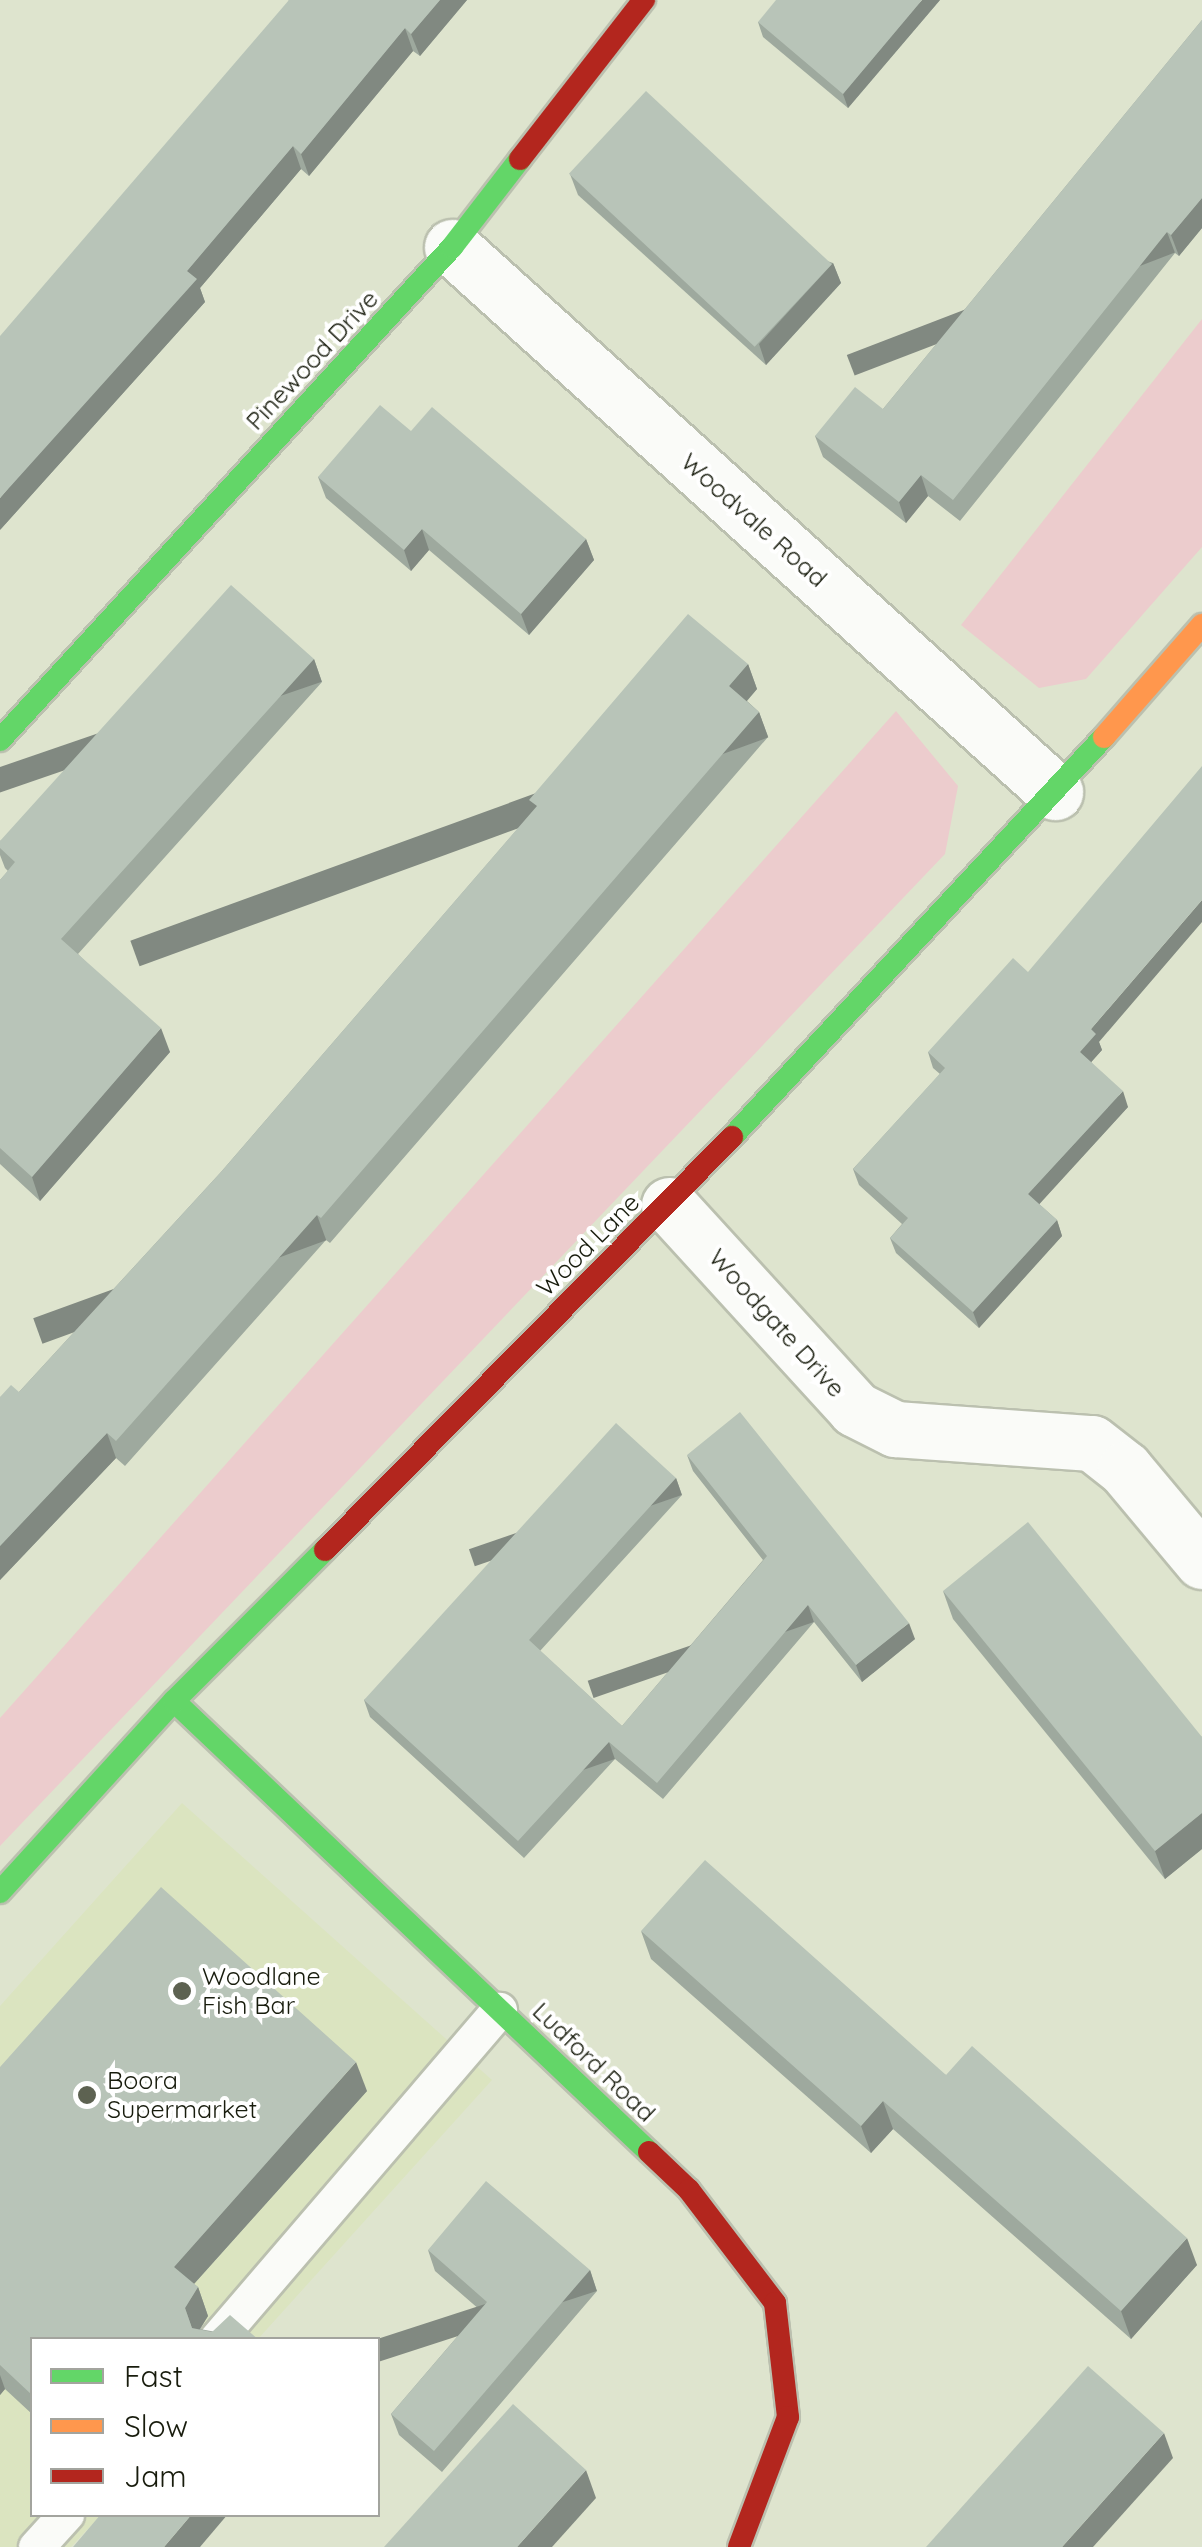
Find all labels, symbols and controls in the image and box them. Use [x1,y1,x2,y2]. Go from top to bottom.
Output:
street label: Pinewood Drive [240,284,384,436]
street label: Woodvale Road [675,447,833,593]
street label: Wood Lane [530,1187,646,1303]
street label: Woodgate Drive [703,1243,851,1403]
place label: Woodlane Fish Bar [202,1962,321,2021]
marker: Woodlane Fish Bar [171,1980,193,2002]
street label: Ludford Road [526,1996,662,2128]
place label: Boora Supermarket [107,2066,257,2125]
marker: Boora Supermarket [76,2084,98,2106]
legend [30,2337,380,2517]
text: Fast [124,2357,183,2395]
text: Slow [124,2407,188,2445]
text: Jam [124,2457,187,2495]

